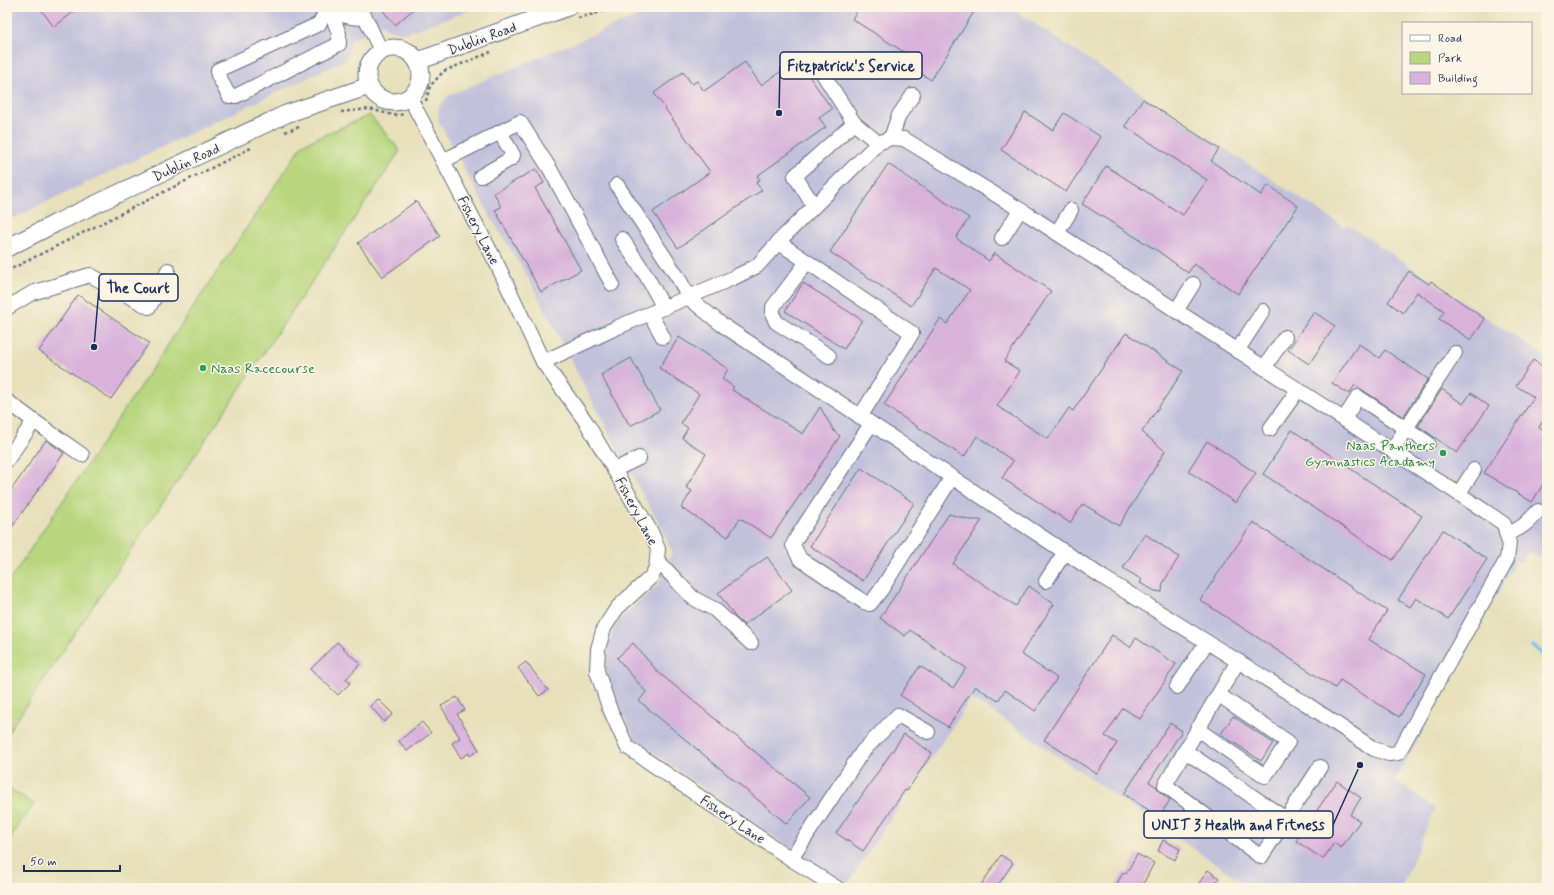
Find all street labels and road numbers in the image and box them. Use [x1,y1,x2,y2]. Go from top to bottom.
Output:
street label: Dublin Road [446,18,519,60]
street label: Dublin Road [150,140,223,186]
street label: Fishery Lane [453,193,503,268]
street label: Fishery Lane [611,474,662,549]
street label: Fishery Lane [696,791,768,848]

